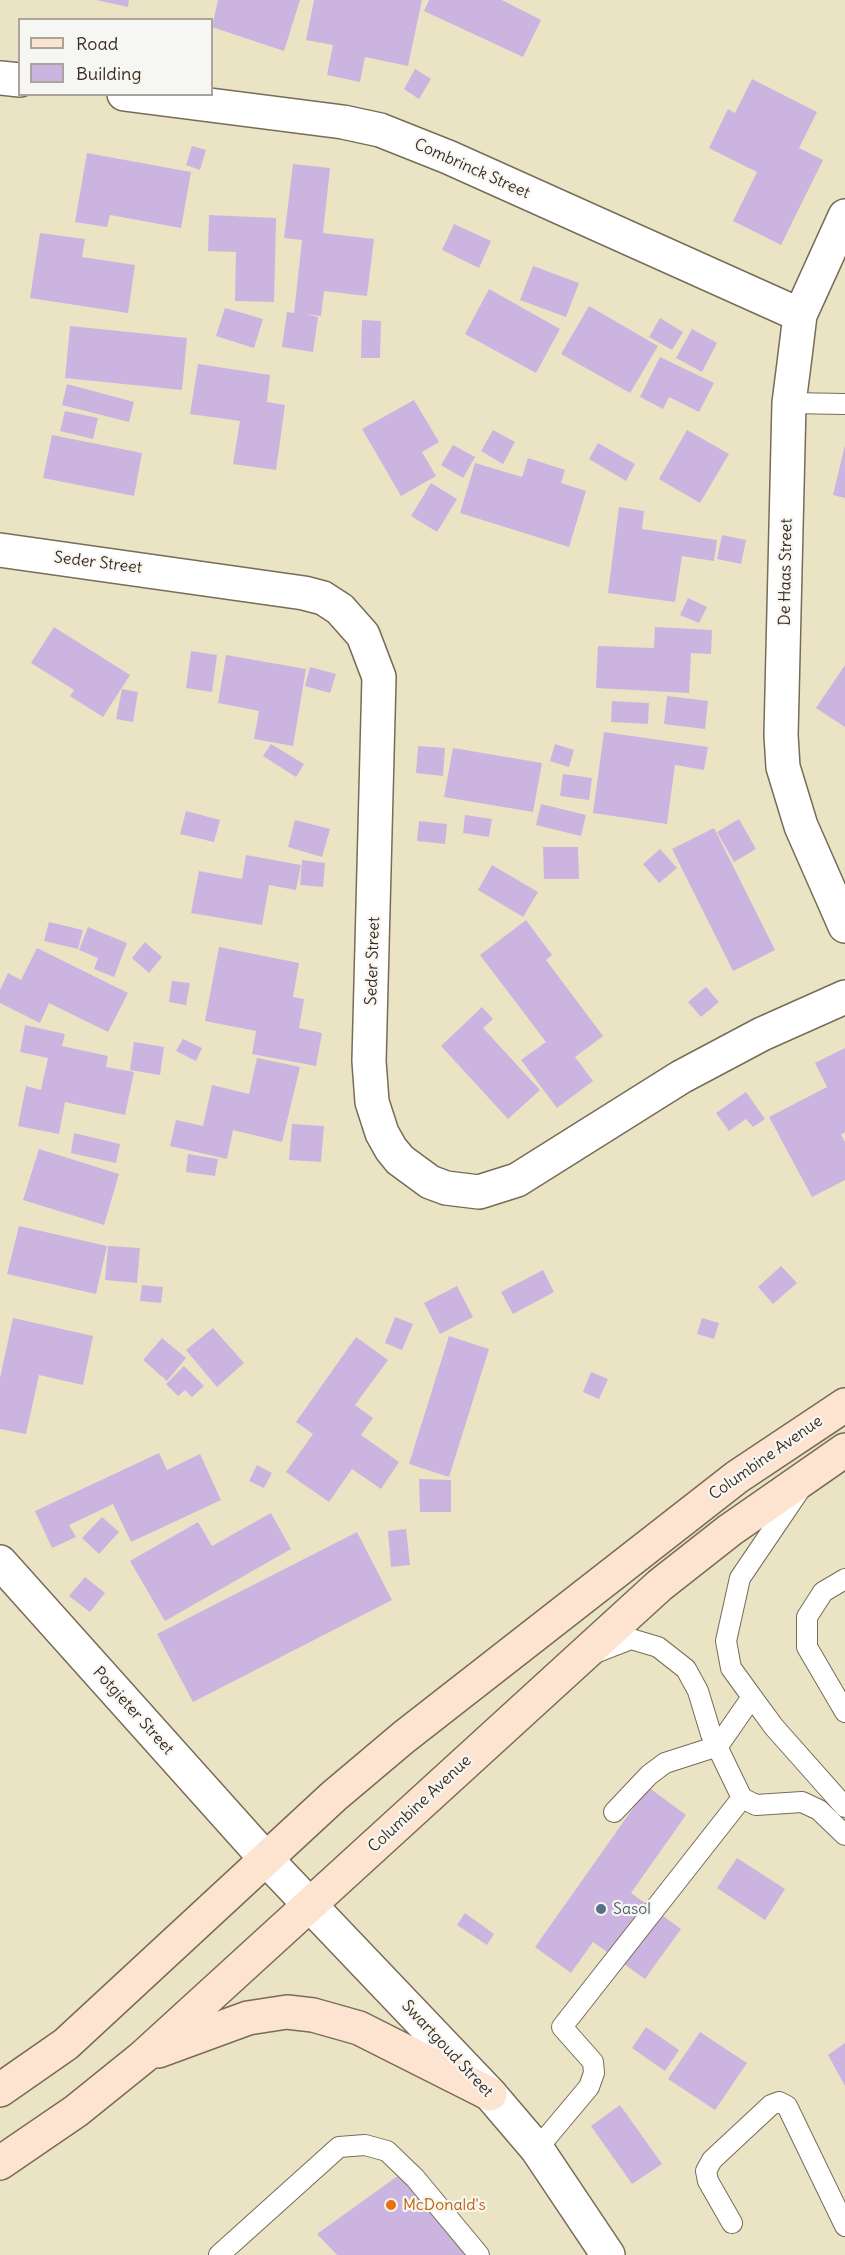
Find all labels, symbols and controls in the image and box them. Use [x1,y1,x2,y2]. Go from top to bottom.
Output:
legend [18,18,213,96]
text: Road [76,32,118,55]
text: Building [76,62,141,85]
street label: Combrinck Street [411,135,533,203]
street label: De Haas Street [775,518,797,626]
street label: Seder Street [53,548,143,578]
street label: Seder Street [362,916,384,1006]
street label: Columbine Avenue [706,1412,826,1504]
street label: Potgieter Street [89,1663,177,1759]
street label: Columbine Avenue [364,1751,476,1857]
place label: Sasol [613,1899,651,1919]
marker: Sasol [594,1902,608,1916]
street label: Swartgoud Street [397,1997,497,2101]
place label: McDonald's [403,2195,486,2215]
marker: McDonald's [384,2198,398,2212]

